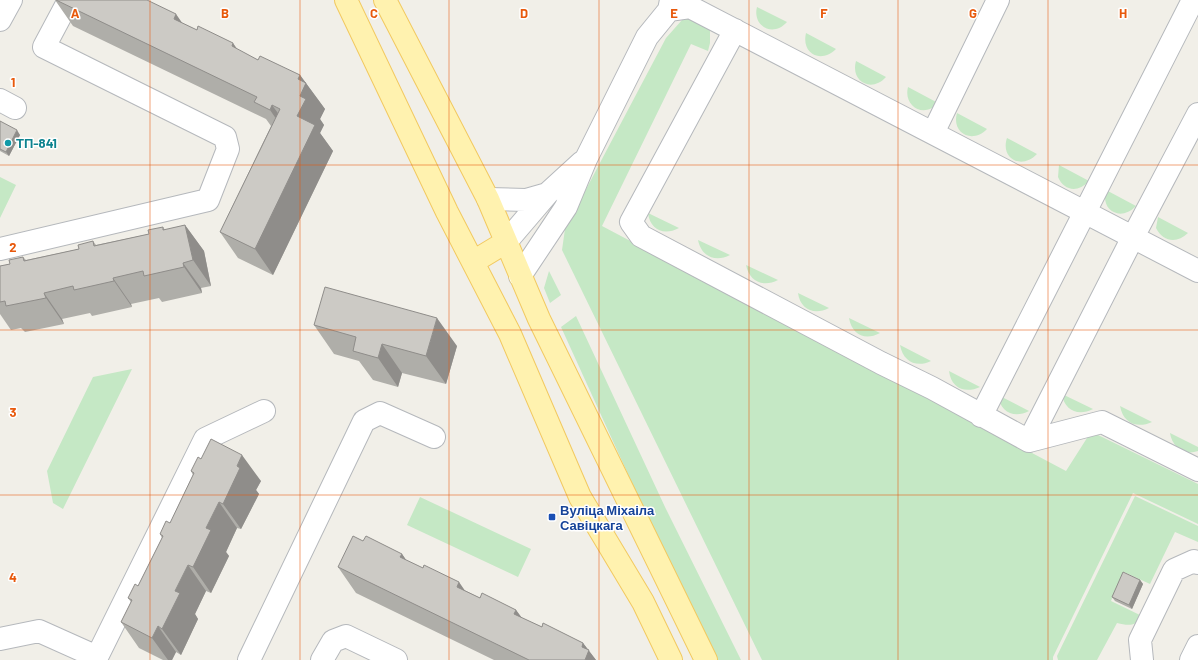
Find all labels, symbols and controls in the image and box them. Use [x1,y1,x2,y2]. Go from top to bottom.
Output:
text: A [71,5,80,21]
text: B [221,5,229,21]
text: C [370,5,378,21]
text: D [520,5,528,21]
text: E [670,5,678,21]
text: F [820,5,828,21]
text: G [969,5,977,21]
text: H [1119,5,1127,21]
text: 1 [11,74,15,90]
place label: ТП-841 [16,135,57,151]
marker: ТП-841 [3,138,13,148]
text: 2 [9,239,17,255]
text: 3 [9,404,17,420]
place label: Вуліца Міхаіла Савіцкага [560,502,655,533]
marker: Вуліца Міхаіла Савіцкага [547,512,557,522]
text: 4 [9,569,17,585]

